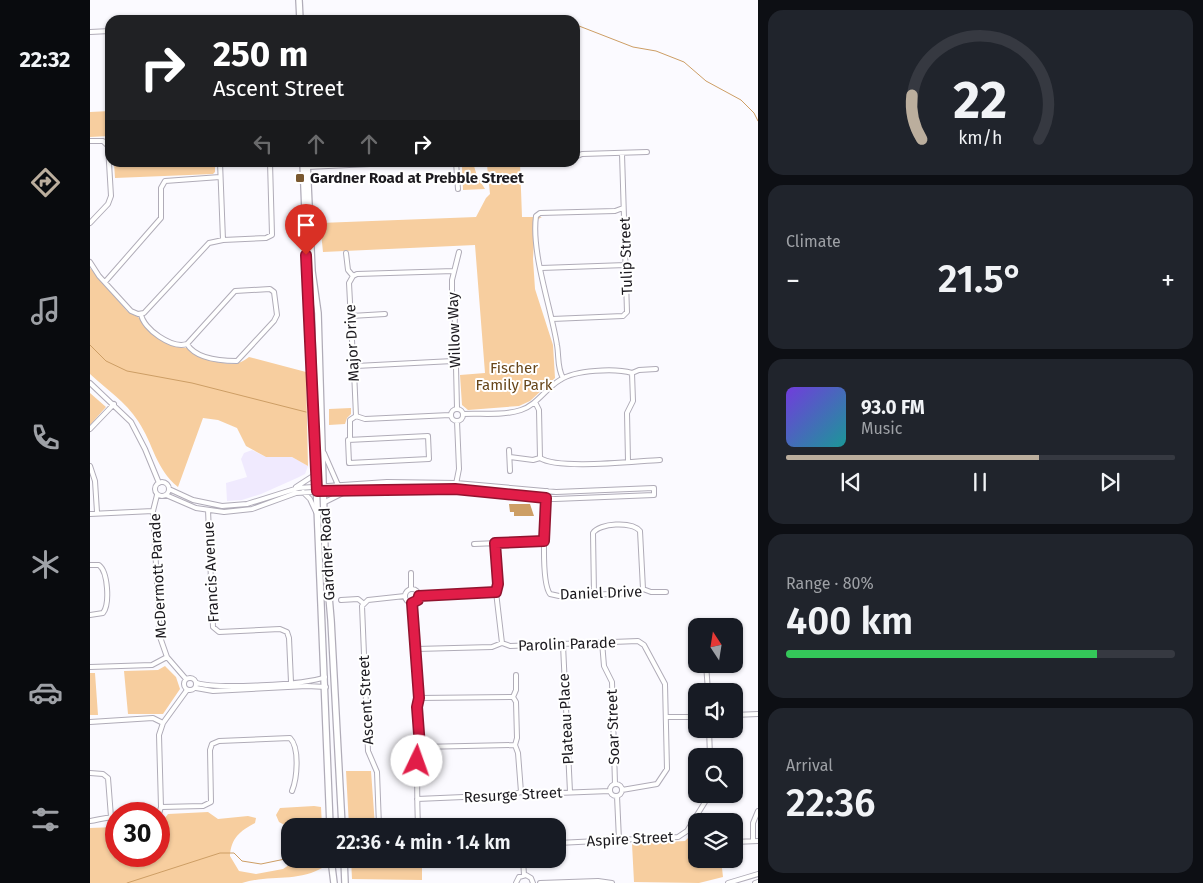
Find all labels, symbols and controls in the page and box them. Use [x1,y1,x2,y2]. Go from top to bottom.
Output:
text: 250 m [213,33,308,75]
icon: right [130,35,195,100]
text: 22:32 [20,46,70,73]
text: 22 [954,69,1007,132]
text: Ascent Street [213,75,344,102]
text: km/h [958,127,1003,149]
icon: left [249,130,277,158]
icon: ahead [302,130,330,158]
icon: ahead [355,130,383,158]
icon: right [408,130,436,158]
icon: directions [28,165,63,200]
place label: Gardner Road at Prebble Street [310,169,524,187]
marker: Gardner Road at Prebble Street [294,172,306,184]
pin [285,204,327,255]
icon: arrive [292,211,320,239]
street label: Tulip Street [616,216,636,295]
text: Climate [786,232,841,251]
text: 21.5° [938,256,1023,302]
text: − [786,264,800,297]
text: + [1161,264,1175,297]
street label: Willow Way [444,291,464,368]
icon: music [28,293,63,328]
street label: Major Drive [341,304,363,382]
park label: Fischer Family Park [476,359,553,394]
text: 93.0 FM [861,396,925,419]
text: Music [861,419,902,438]
icon: phone [28,420,63,455]
icon: previous [837,468,865,496]
icon: pause [966,468,994,496]
icon: next [1096,468,1124,496]
street label: Gardner Road [316,507,338,601]
street label: McDermott Parade [146,513,170,639]
street label: Francis Avenue [199,521,223,623]
icon: climate [28,547,63,582]
text: Range · 80% [786,574,874,593]
street label: Daniel Drive [560,583,642,603]
text: 400 km [786,598,913,644]
north arrow [688,618,742,672]
map controls [688,618,743,868]
street label: Parolin Parade [518,633,616,655]
street label: Ascent Street [355,654,377,745]
street label: Plateau Place [555,673,577,765]
icon: car [28,675,63,710]
button: sound [688,683,743,738]
street label: Soar Street [603,688,623,765]
position arrow [390,734,442,786]
button: search [688,748,743,803]
text: Arrival [786,756,833,775]
text: 22:36 [786,780,875,826]
street label: Resurge Street [463,783,563,807]
icon: filters [28,802,63,837]
speed limit sign: 30 [105,802,170,867]
button: layers [688,813,743,868]
street label: Aspire Street [586,828,674,850]
text: 22:36 · 4 min · 1.4 km [336,831,511,854]

